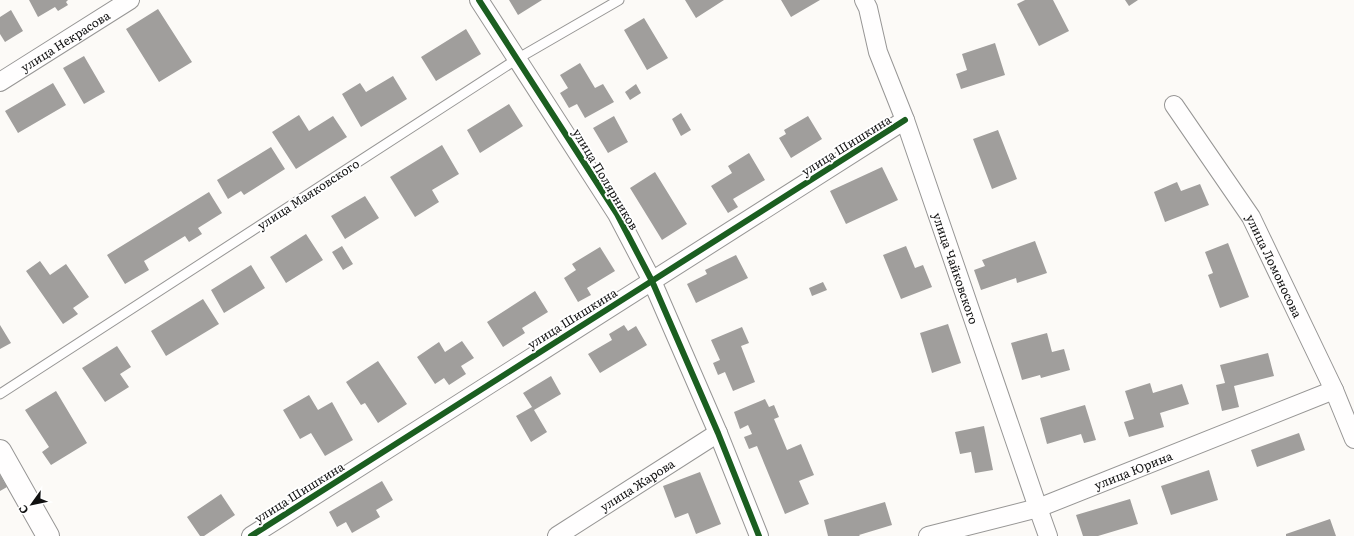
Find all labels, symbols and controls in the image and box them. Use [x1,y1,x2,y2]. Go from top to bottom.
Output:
street label: улица Некрасова [17,6,114,76]
street label: улица Шишкина [798,110,895,180]
street label: улица Полярников [569,125,644,233]
street label: улица Маяковского [253,154,363,234]
street label: улица Чайковского [928,210,983,327]
street label: улица Ломоносова [1242,211,1307,321]
street label: улица Шишкина [524,283,621,353]
street label: улица Юрина [1091,446,1176,494]
street label: улица Жарова [596,454,678,515]
street label: улица Шишкина [251,457,348,527]
north arrow [12,484,52,524]
text: С [14,502,32,518]

